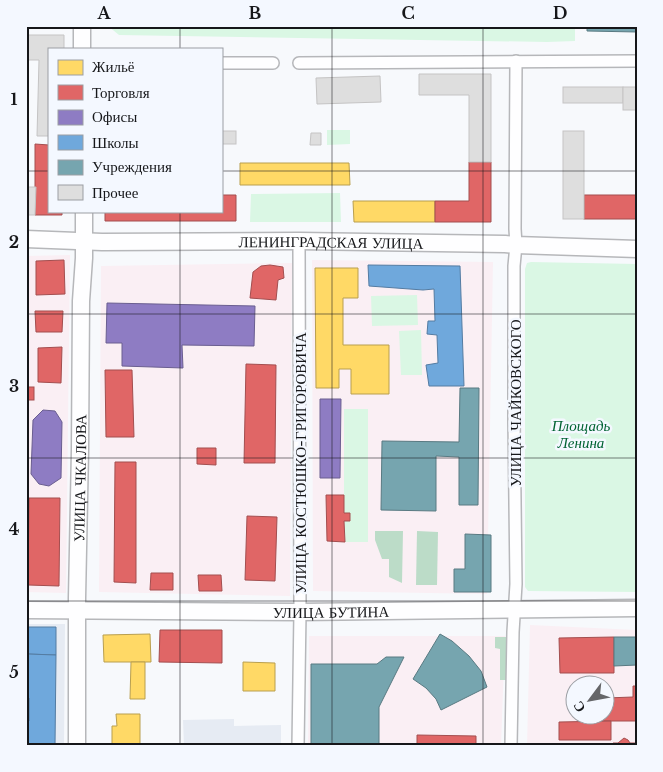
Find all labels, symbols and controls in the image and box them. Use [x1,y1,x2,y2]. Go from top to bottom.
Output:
text: A [97,3,112,23]
text: B [249,3,262,23]
text: C [401,3,415,23]
text: D [553,3,567,23]
legend [48,48,222,212]
text: Жильё [92,57,135,76]
text: Торговля [92,83,150,102]
text: 1 [11,89,18,109]
text: Офисы [92,107,137,126]
text: Школы [92,133,139,152]
text: Учреждения [92,157,172,176]
text: Прочее [92,183,139,202]
street label: ЛЕНИНГРАДСКАЯ УЛИЦА [238,231,424,252]
text: 2 [9,232,19,252]
street label: УЛИЦА ЧАЙКОВСКОГО [506,319,525,487]
street label: УЛИЦА КОСТЮШКО-ГРИГОРОВИЧА [291,332,310,594]
text: 3 [9,376,19,396]
street label: УЛИЦА ЧКАЛОВА [69,414,90,542]
park label: Площадь Ленина [551,416,611,452]
text: 4 [9,519,19,539]
street label: УЛИЦА БУТИНА [273,601,389,622]
text: 5 [9,662,19,682]
north arrow [566,674,616,724]
text: С [569,698,589,716]

